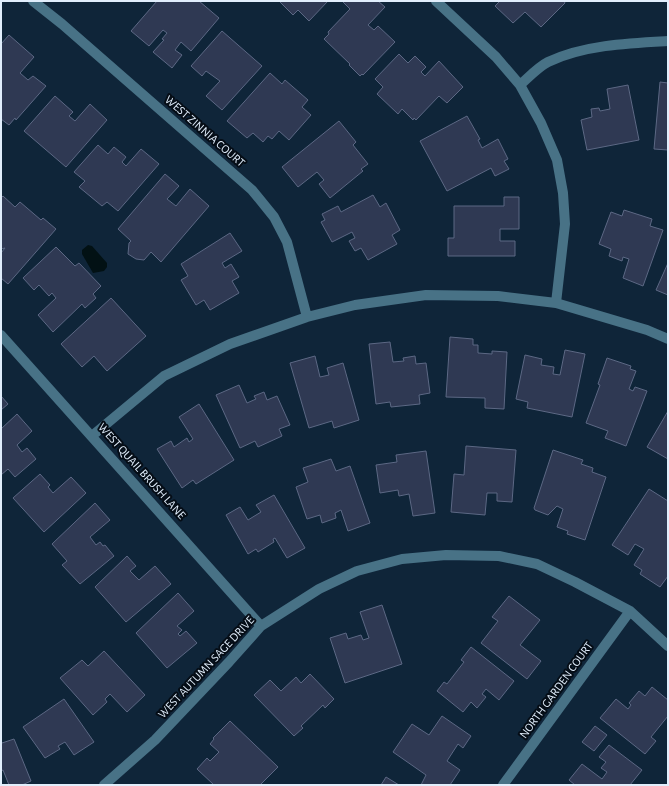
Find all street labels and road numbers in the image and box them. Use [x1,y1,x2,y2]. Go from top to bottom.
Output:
street label: WEST ZINNIA COURT [163,93,247,169]
street label: WEST QUAIL BRUSH LANE [95,421,188,522]
street label: WEST AUTUMN SAGE DRIVE [156,614,256,720]
street label: NORTH GARDEN COURT [517,640,595,740]

